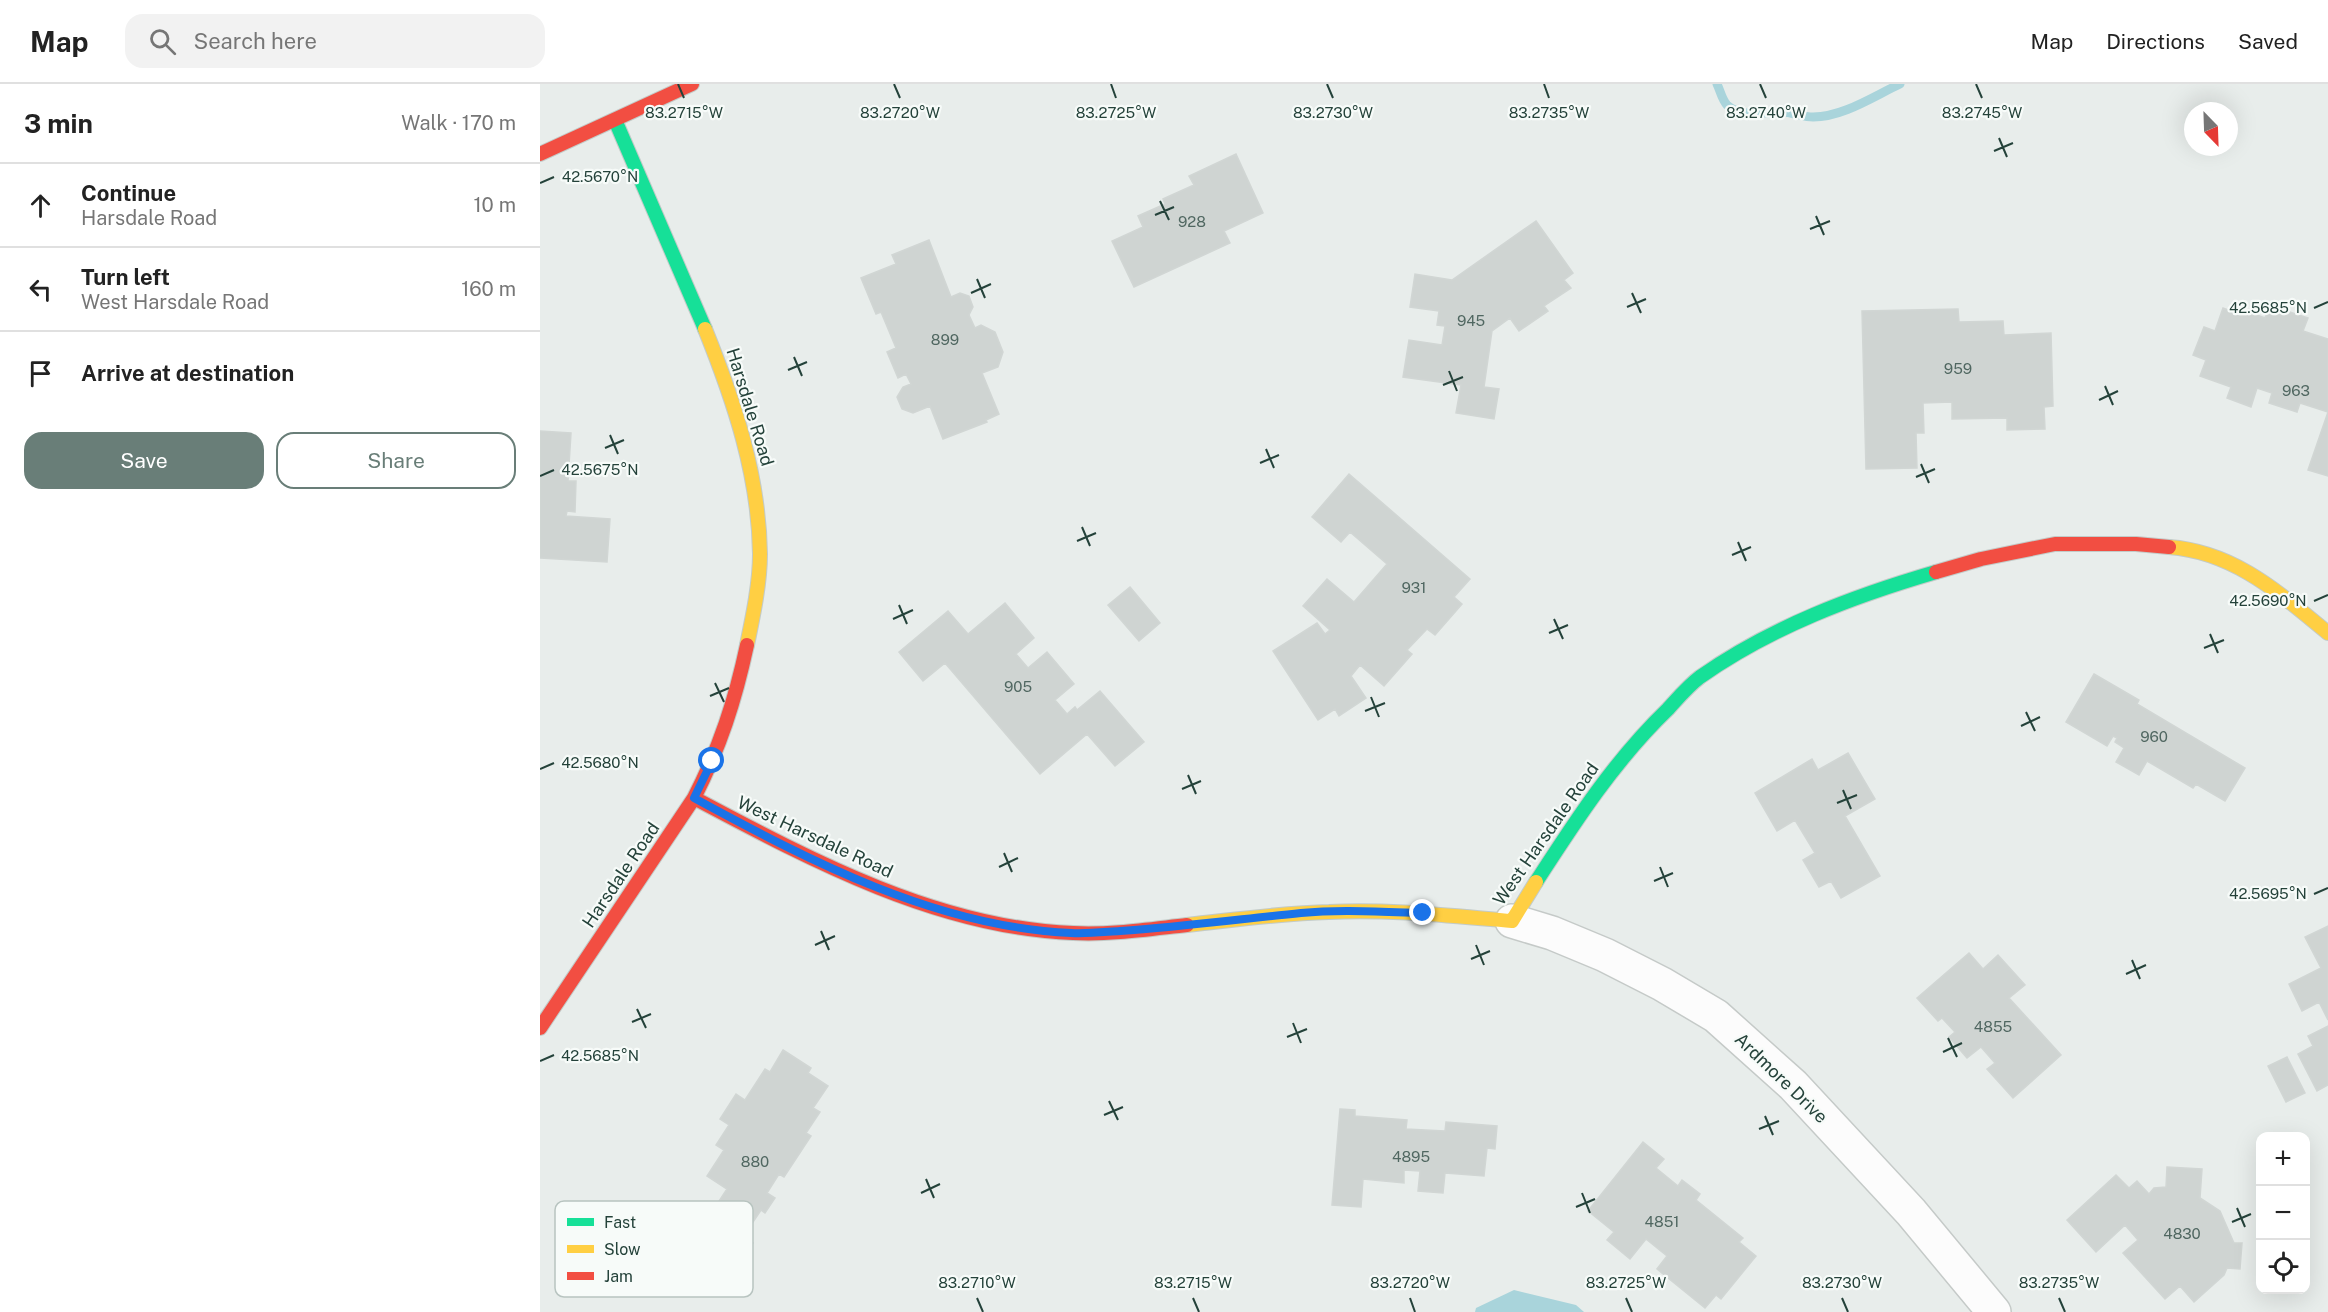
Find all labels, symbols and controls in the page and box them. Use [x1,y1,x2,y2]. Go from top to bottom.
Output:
search box [125,14,545,68]
text: Map [30,25,89,58]
icon: search [146,25,179,58]
text: Search here [194,28,317,54]
text: Map [2031,29,2073,54]
text: Directions [2106,29,2205,54]
text: Saved [2238,29,2298,54]
north arrow [2184,102,2238,156]
text: 83.2715°W [645,104,723,121]
text: 83.2720°W [860,104,940,121]
text: 83.2725°W [1076,104,1156,121]
text: 83.2730°W [1293,104,1373,121]
text: 83.2735°W [1509,104,1589,121]
text: 83.2740°W [1726,104,1806,121]
text: 83.2745°W [1942,104,2022,121]
text: 3 min [24,108,93,139]
text: Walk · 170 m [401,111,516,135]
text: 42.5670°N [562,168,638,185]
text: Continue [81,180,176,206]
icon: ahead [24,189,57,222]
text: 10 m [473,193,516,217]
text: Harsdale Road [81,206,217,230]
house number: 928 [1178,213,1206,230]
text: Turn left [81,264,170,290]
icon: left [24,273,57,306]
text: 160 m [461,277,516,301]
text: West Harsdale Road [81,290,269,314]
text: 42.5685°N [2229,299,2307,316]
house number: 945 [1457,312,1485,329]
house number: 899 [931,331,959,348]
street label: Harsdale Road [723,345,778,469]
icon: arrive [24,357,57,390]
text: Arrive at destination [81,360,294,386]
house number: 959 [1944,360,1972,377]
house number: 963 [2282,382,2310,399]
button: Save [24,432,264,489]
button: Share [276,432,516,489]
text: 42.5675°N [561,461,639,478]
house number: 931 [1402,579,1426,596]
text: 42.5690°N [2229,592,2307,609]
house number: 905 [1004,678,1032,695]
house number: 960 [2140,728,2168,745]
route start [698,747,724,773]
text: 42.5680°N [561,754,639,771]
street label: West Harsdale Road [1488,758,1603,909]
street label: West Harsdale Road [734,791,896,882]
street label: Harsdale Road [578,818,664,931]
text: 42.5695°N [2229,885,2307,902]
route end [1409,899,1435,925]
house number: 4855 [1974,1018,2012,1035]
street label: Ardmore Drive [1731,1028,1832,1127]
text: 42.5685°N [561,1047,639,1064]
map controls [2256,1132,2310,1294]
button: + [2256,1132,2310,1186]
house number: 4895 [1392,1148,1430,1165]
house number: 880 [741,1153,769,1170]
button: − [2256,1186,2310,1240]
legend [555,1201,753,1297]
text: Fast [604,1213,636,1232]
house number: 4851 [1645,1213,1679,1230]
house number: 4830 [2163,1225,2201,1242]
text: Slow [604,1240,641,1259]
button: locate [2256,1240,2310,1294]
text: Jam [604,1267,633,1286]
text: 83.2710°W [938,1274,1016,1291]
text: 83.2715°W [1154,1274,1232,1291]
text: 83.2720°W [1370,1274,1450,1291]
text: 83.2725°W [1586,1274,1666,1291]
text: 83.2730°W [1802,1274,1882,1291]
text: 83.2735°W [2019,1274,2099,1291]

